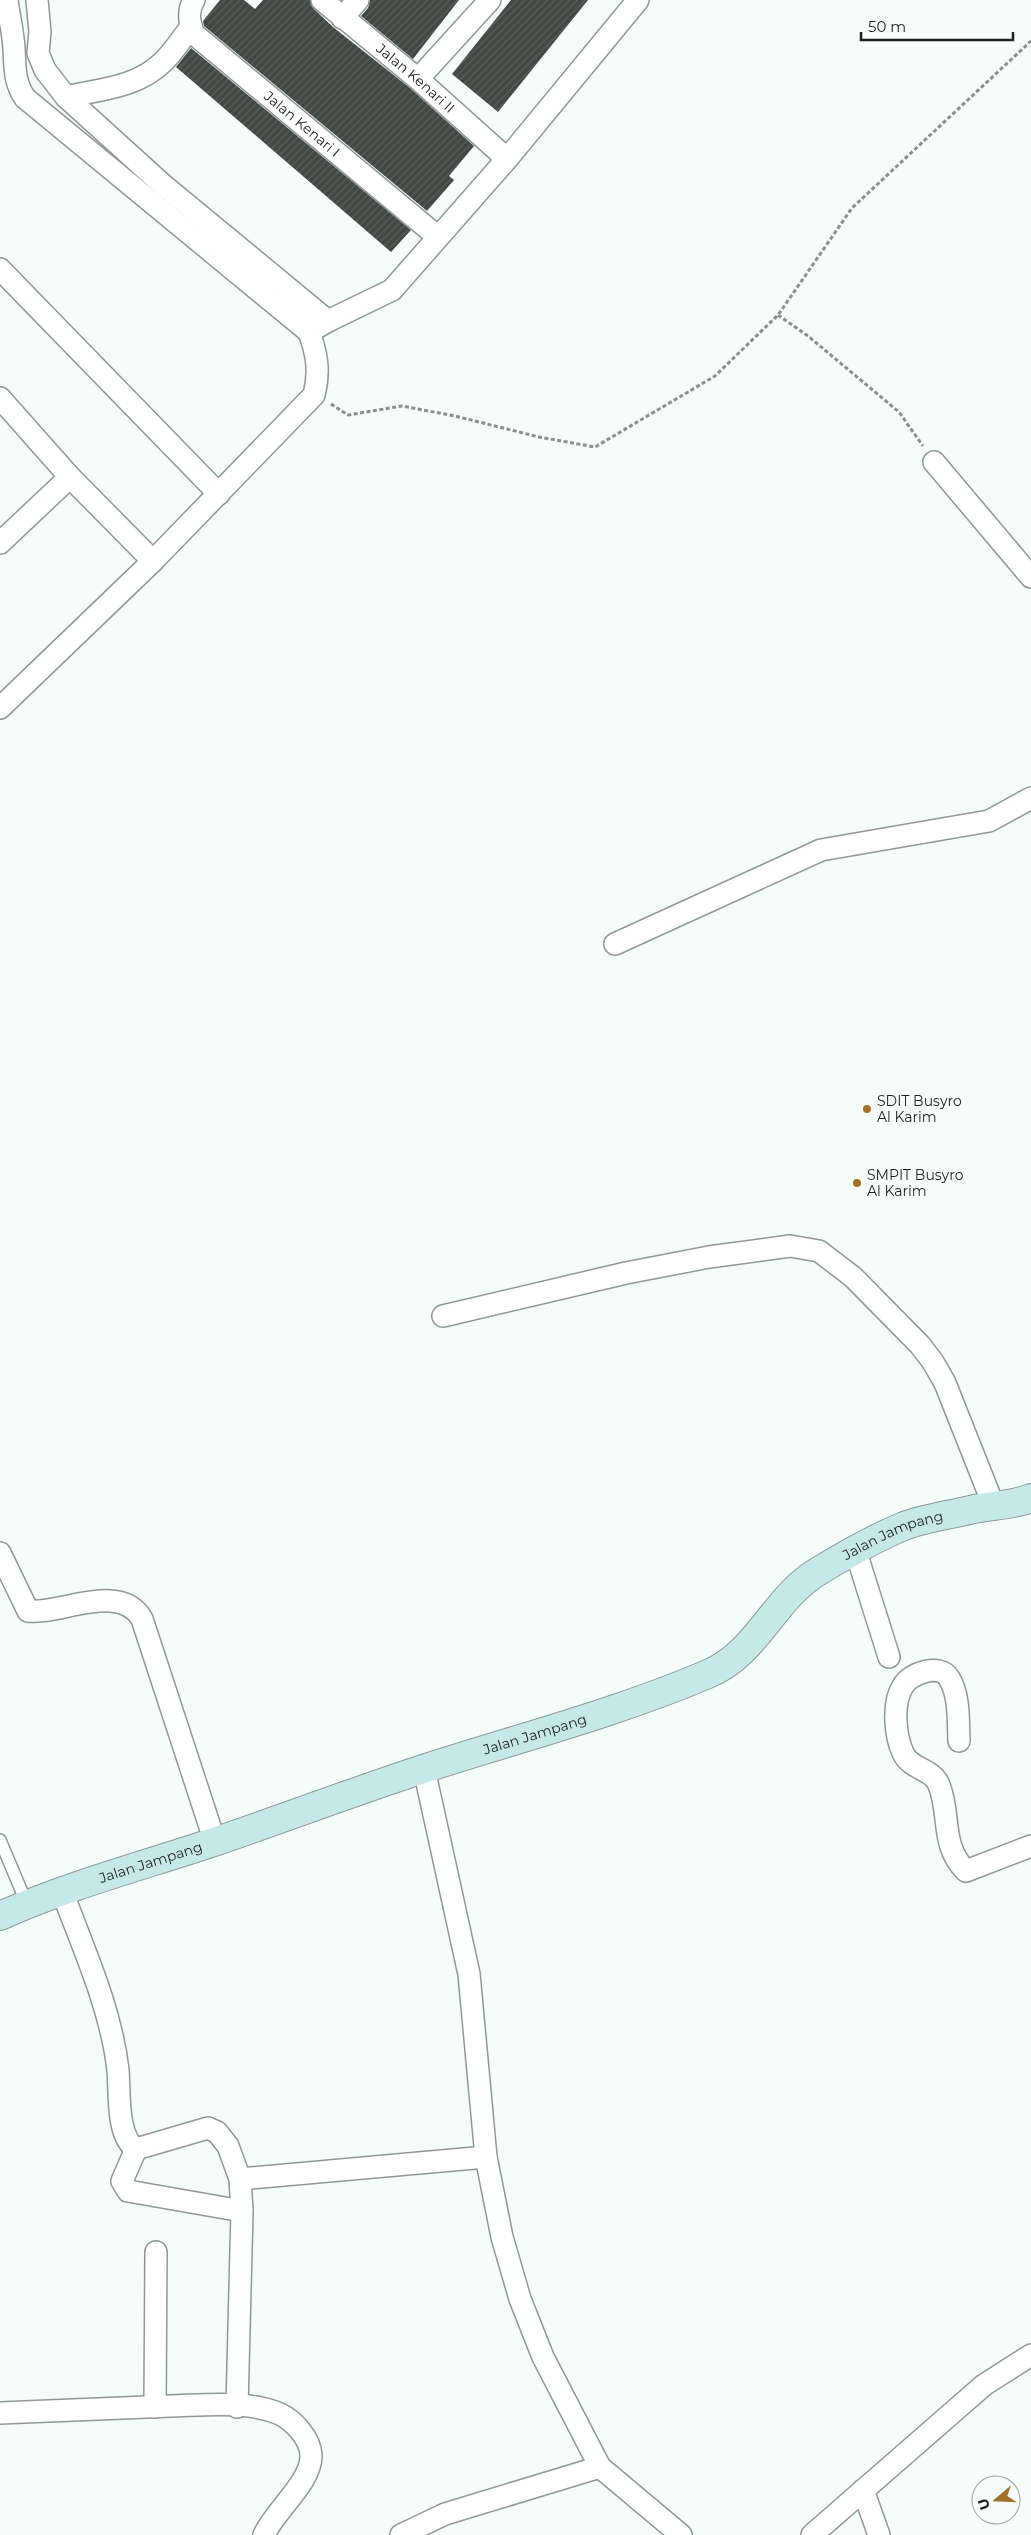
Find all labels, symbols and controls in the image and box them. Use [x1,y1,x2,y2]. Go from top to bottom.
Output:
scale bar [861,10,1014,42]
text: 50 m [868,17,906,36]
street label: Jalan Kenari II [372,39,459,117]
street label: Jalan Kenari I [260,86,344,161]
place label: SDIT Busyro Al Karim [877,1092,962,1126]
marker: SDIT Busyro Al Karim [861,1103,873,1115]
place label: SMPIT Busyro Al Karim [867,1166,964,1200]
marker: SMPIT Busyro Al Karim [851,1177,863,1189]
street label: Jalan Jampang [839,1507,945,1564]
street label: Jalan Jampang [480,1710,589,1759]
street label: Jalan Jampang [96,1837,205,1887]
north arrow [971,2475,1021,2525]
text: U [973,2496,994,2512]

